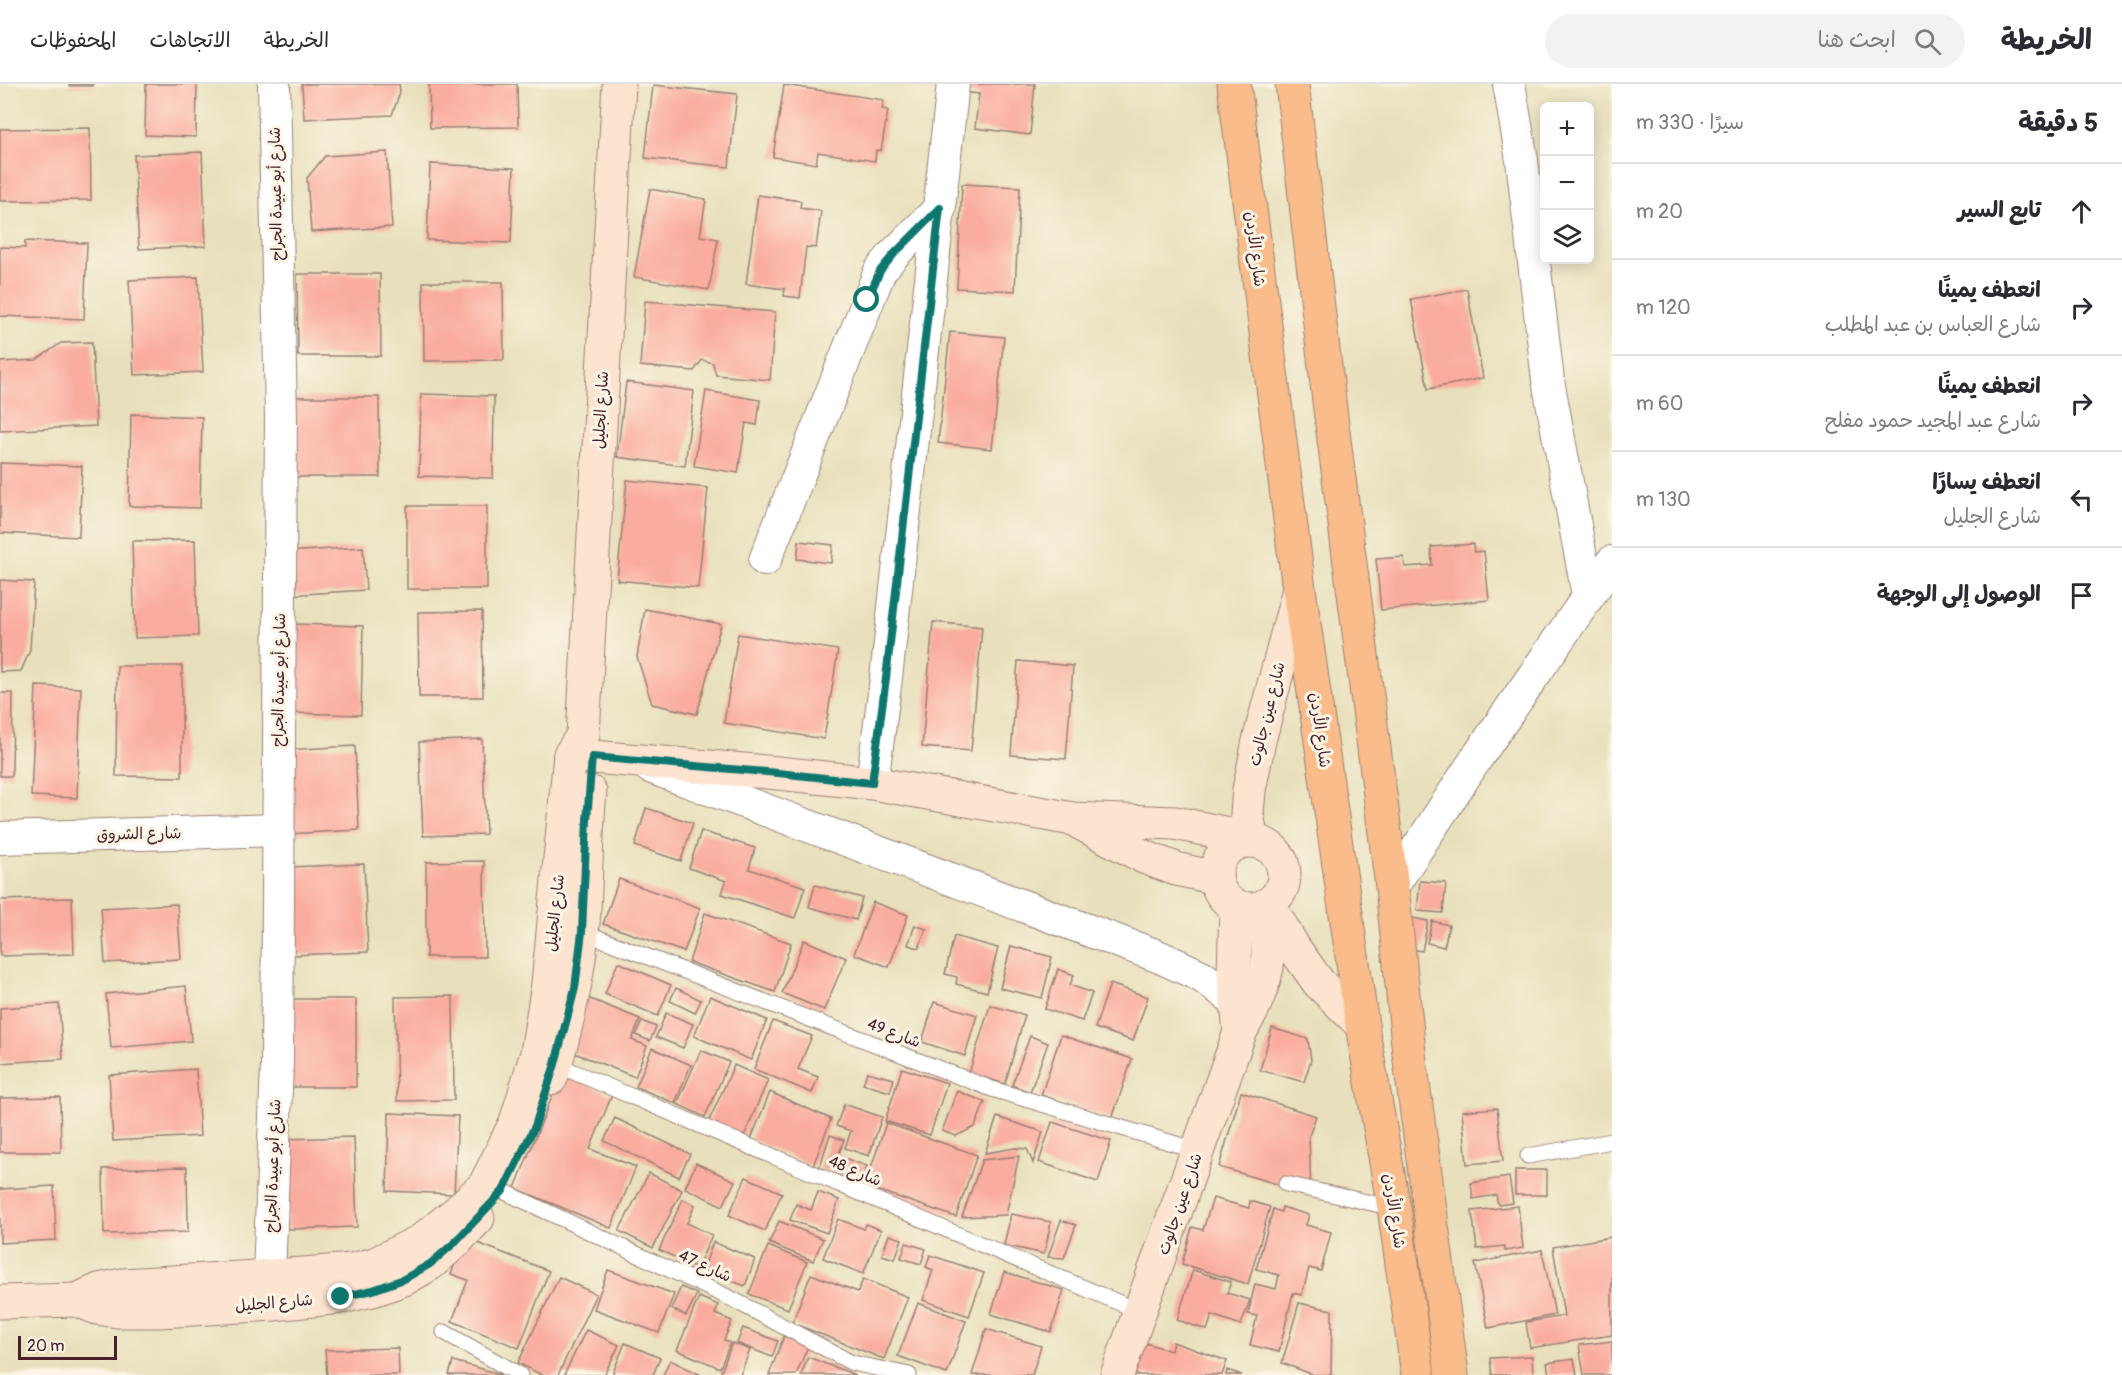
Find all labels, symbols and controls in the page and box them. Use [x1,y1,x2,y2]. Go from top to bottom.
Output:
search box [1545,14,1965,68]
text: الخريطة [2001,23,2092,58]
icon: search [1911,25,1944,58]
text: ابحث هنا [1818,26,1896,54]
text: المحفوظات [30,27,116,54]
text: الاتجاهات [149,27,231,54]
text: الخريطة [264,27,329,54]
map controls [1540,102,1594,264]
button: + [1540,102,1594,156]
text: 5 دقيقة [2018,107,2098,139]
text: سيرًا · 330 m [1636,110,1744,135]
street label: شارع أبو عبيدة الجراح [265,127,288,261]
button: − [1540,156,1594,210]
icon: ahead [2065,195,2098,228]
text: تابع السير [1958,196,2041,224]
text: 20 m [1636,199,1683,224]
street label: شارع الأردن [1239,210,1271,288]
button: layers [1540,210,1594,264]
text: انعطف يمينًا [1938,276,2041,304]
route start [853,286,879,312]
icon: right [2065,291,2098,324]
text: 120 m [1636,295,1691,320]
text: شارع العباس بن عبد المطلب [1825,312,2041,337]
street label: شارع الجليل [589,371,614,450]
text: انعطف يمينًا [1938,372,2041,400]
icon: right [2065,387,2098,420]
text: 60 m [1636,391,1683,416]
text: شارع عبد المجيد حمود مفلح [1825,408,2041,433]
text: انعطف يسارًا [1932,468,2041,496]
icon: left [2065,483,2098,516]
text: 130 m [1636,487,1691,512]
text: شارع الجليل [1943,504,2041,529]
icon: arrive [2065,579,2098,612]
text: الوصول إلى الوجهة [1877,580,2041,608]
street label: شارع أبو عبيدة الجراح [268,613,291,747]
street label: شارع عين جالوت [1244,660,1291,768]
street label: شارع الأردن [1304,691,1336,769]
street label: شارع الشروق [97,823,181,846]
street label: شارع الجليل [541,873,570,953]
street label: شارع 49 [864,1014,924,1053]
street label: شارع أبو عبيدة الجراح [261,1099,286,1233]
street label: شارع عين جالوت [1153,1150,1208,1258]
street label: شارع 48 [825,1151,884,1192]
street label: شارع الأردن [1377,1172,1411,1250]
street label: شارع 47 [675,1245,735,1288]
route end [327,1283,353,1309]
street label: شارع الجليل [234,1290,314,1317]
scale bar [18,1333,117,1360]
text: 20 m [27,1336,65,1356]

